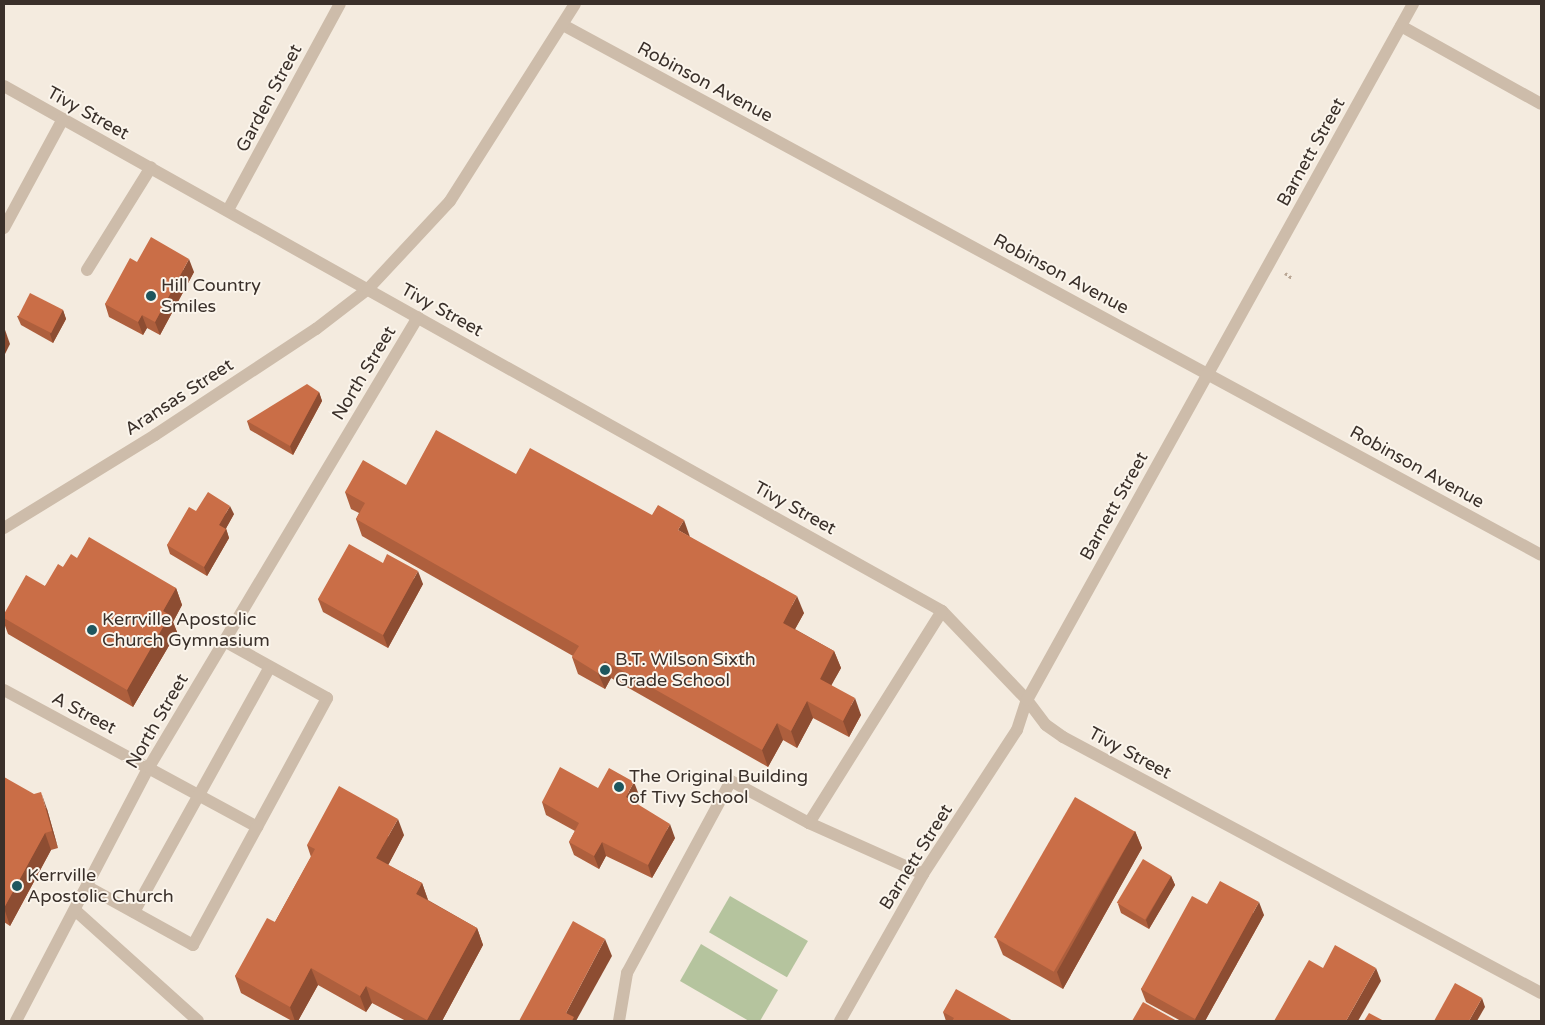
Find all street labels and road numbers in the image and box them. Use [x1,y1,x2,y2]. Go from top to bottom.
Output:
street label: Robinson Avenue [634,37,776,127]
street label: Garden Street [232,40,306,156]
street label: Tivy Street [43,82,133,144]
street label: Barnett Street [1272,94,1350,210]
street label: Robinson Avenue [990,229,1132,319]
street label: Tivy Street [397,279,487,341]
street label: North Street [327,322,401,424]
street label: Aransas Street [121,354,237,440]
street label: Robinson Avenue [1346,421,1488,513]
street label: Barnett Street [1075,448,1153,564]
street label: Tivy Street [750,477,840,539]
street label: North Street [121,670,193,772]
street label: A Street [48,687,120,739]
street label: Tivy Street [1085,722,1175,784]
street label: Barnett Street [875,800,957,914]

